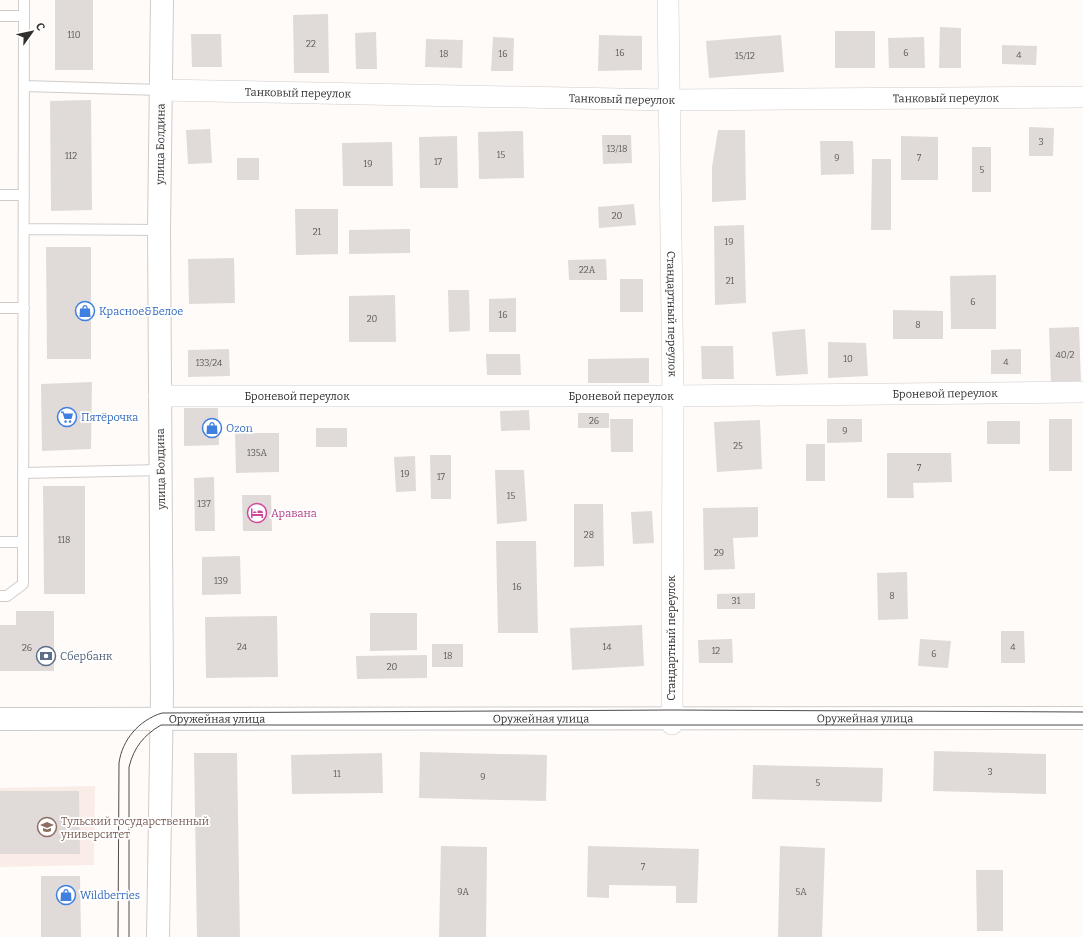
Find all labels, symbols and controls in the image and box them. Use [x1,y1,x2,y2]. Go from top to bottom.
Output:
north arrow [12,12,52,52]
text: С [33,20,47,33]
house number: 110 [67,30,81,40]
house number: 22 [306,39,316,49]
house number: 16 [616,48,624,58]
house number: 6 [903,48,909,58]
house number: 18 [439,49,449,59]
house number: 16 [499,49,507,59]
house number: 4 [1016,50,1022,60]
house number: 15/12 [735,51,755,61]
street label: Танковый переулок [245,85,352,100]
street label: Танковый переулок [893,91,1000,105]
street label: Танковый переулок [569,92,676,107]
street label: улица Болдина [153,103,167,186]
house number: 3 [1038,137,1044,147]
house number: 13/18 [607,144,627,154]
house number: 15 [497,150,505,160]
house number: 112 [65,151,77,161]
house number: 9 [834,153,840,163]
house number: 7 [917,153,922,163]
house number: 17 [434,157,443,167]
house number: 19 [364,159,372,169]
house number: 5 [980,165,985,175]
house number: 20 [612,211,623,221]
house number: 21 [313,227,322,237]
house number: 19 [725,237,733,247]
street label: Стандартный переулок [665,251,679,377]
house number: 22А [579,265,596,275]
house number: 21 [726,276,735,286]
house number: 6 [970,297,976,307]
shop icon: Красное&Белое [74,300,96,322]
place label: Красное&Белое [99,305,183,318]
house number: 16 [499,310,507,320]
house number: 20 [367,314,378,324]
house number: 8 [915,320,921,330]
house number: 40/2 [1056,350,1074,360]
house number: 10 [843,354,853,364]
house number: 4 [1003,357,1009,367]
house number: 133/24 [196,358,223,368]
street label: Броневой переулок [892,386,998,400]
street label: Броневой переулок [244,390,350,403]
street label: Броневой переулок [568,390,674,403]
supermarket icon: Пятёрочка [56,406,78,428]
place label: Пятёрочка [81,411,138,424]
house number: 26 [589,416,599,426]
shop icon: Ozon [201,417,223,439]
place label: Ozon [226,422,253,435]
house number: 9 [842,426,848,436]
street label: улица Болдина [154,428,168,511]
house number: 25 [733,441,743,451]
house number: 135А [247,448,268,458]
house number: 7 [917,463,922,473]
house number: 19 [401,469,409,479]
house number: 17 [437,472,446,482]
house number: 15 [507,491,515,501]
house number: 137 [197,499,211,509]
hotel icon: Аравана [246,502,268,524]
place label: Аравана [271,507,317,520]
house number: 28 [584,530,594,540]
house number: 118 [58,535,70,545]
house number: 29 [714,548,724,558]
street label: Стандартный переулок [665,575,678,701]
house number: 139 [214,576,228,586]
house number: 16 [513,582,521,592]
house number: 8 [889,591,895,601]
house number: 31 [732,596,741,606]
house number: 24 [237,642,248,652]
house number: 14 [603,642,612,652]
house number: 4 [1010,642,1016,652]
house number: 26 [22,643,32,653]
bank icon: Сбербанк [35,645,57,667]
house number: 12 [712,646,720,656]
house number: 6 [931,649,937,659]
place label: Сбербанк [60,650,113,663]
house number: 18 [443,651,453,661]
house number: 20 [387,662,398,672]
street label: Оружейная улица [169,712,265,725]
street label: Оружейная улица [493,712,589,725]
street label: Оружейная улица [817,712,913,725]
house number: 3 [987,767,993,777]
house number: 11 [333,769,341,779]
house number: 9 [480,772,486,782]
house number: 5 [816,778,821,788]
place label: Тульский государственный университет [60,815,209,841]
school or university icon: Тульский государственный университет [36,816,58,838]
house number: 7 [641,862,646,872]
shop icon: Wildberries [55,884,77,906]
house number: 9А [457,887,469,897]
house number: 5А [795,887,807,897]
place label: Wildberries [80,889,140,902]

